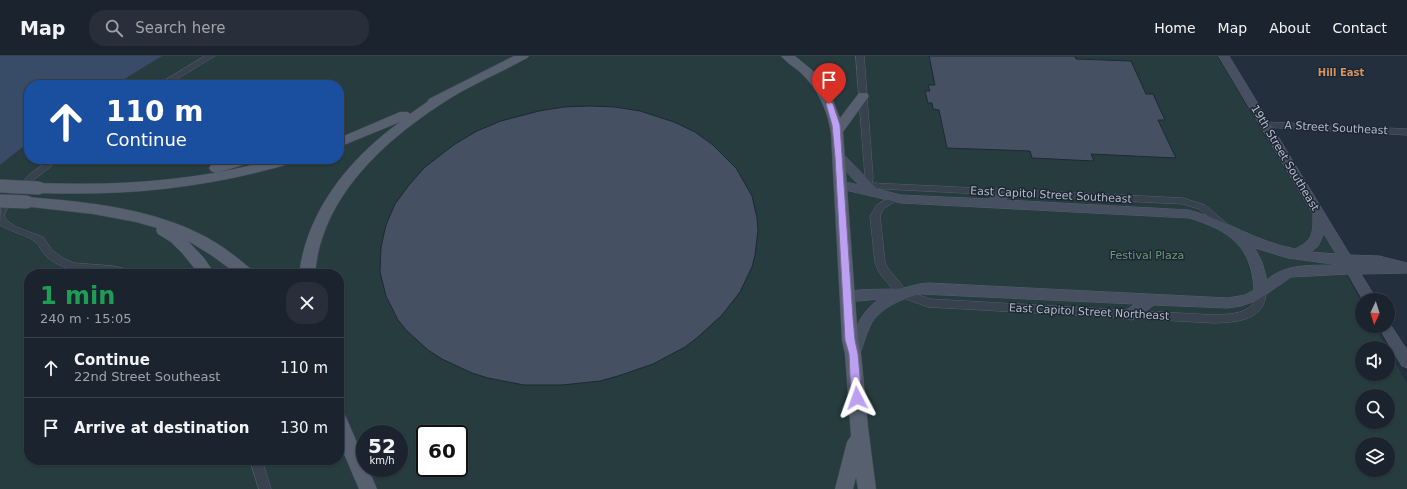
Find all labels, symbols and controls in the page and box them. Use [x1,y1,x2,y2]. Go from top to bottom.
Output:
search box [89,10,369,46]
text: Map [20,17,65,39]
icon: search [103,17,125,39]
text: Search here [135,19,225,37]
text: Home [1154,20,1196,36]
text: Map [1218,20,1247,36]
text: About [1269,20,1311,36]
text: Contact [1333,20,1387,36]
pin [812,63,846,104]
district label: Hill East [1318,67,1364,78]
icon: arrive [818,69,840,91]
text: 110 m [106,95,203,128]
icon: ahead [40,96,92,148]
street label: 19th Street Southeast [1248,103,1322,214]
street label: A Street Southeast [1284,119,1389,137]
text: Continue [106,129,187,150]
street label: East Capitol Street Southeast [970,184,1133,206]
park label: Festival Plaza [1110,249,1184,262]
text: 1 min [40,282,115,310]
button: close [286,282,328,324]
north arrow [1355,293,1395,333]
map controls [1355,293,1395,477]
street label: East Capitol Street Northeast [1009,301,1170,323]
text: 240 m · 15:05 [40,311,131,326]
button: sound [1355,341,1395,381]
text: Continue [74,351,150,369]
icon: ahead [40,357,62,379]
text: 110 m [280,359,328,377]
text: 22nd Street Southeast [74,369,220,384]
position arrow [836,377,878,419]
button: search [1355,389,1395,429]
icon: arrive [40,417,62,439]
text: Arrive at destination [74,419,249,437]
text: 130 m [280,419,328,437]
speed limit sign: 60 [416,425,468,477]
text: 52 [368,434,396,458]
button: layers [1355,437,1395,477]
text: km/h [369,455,395,466]

